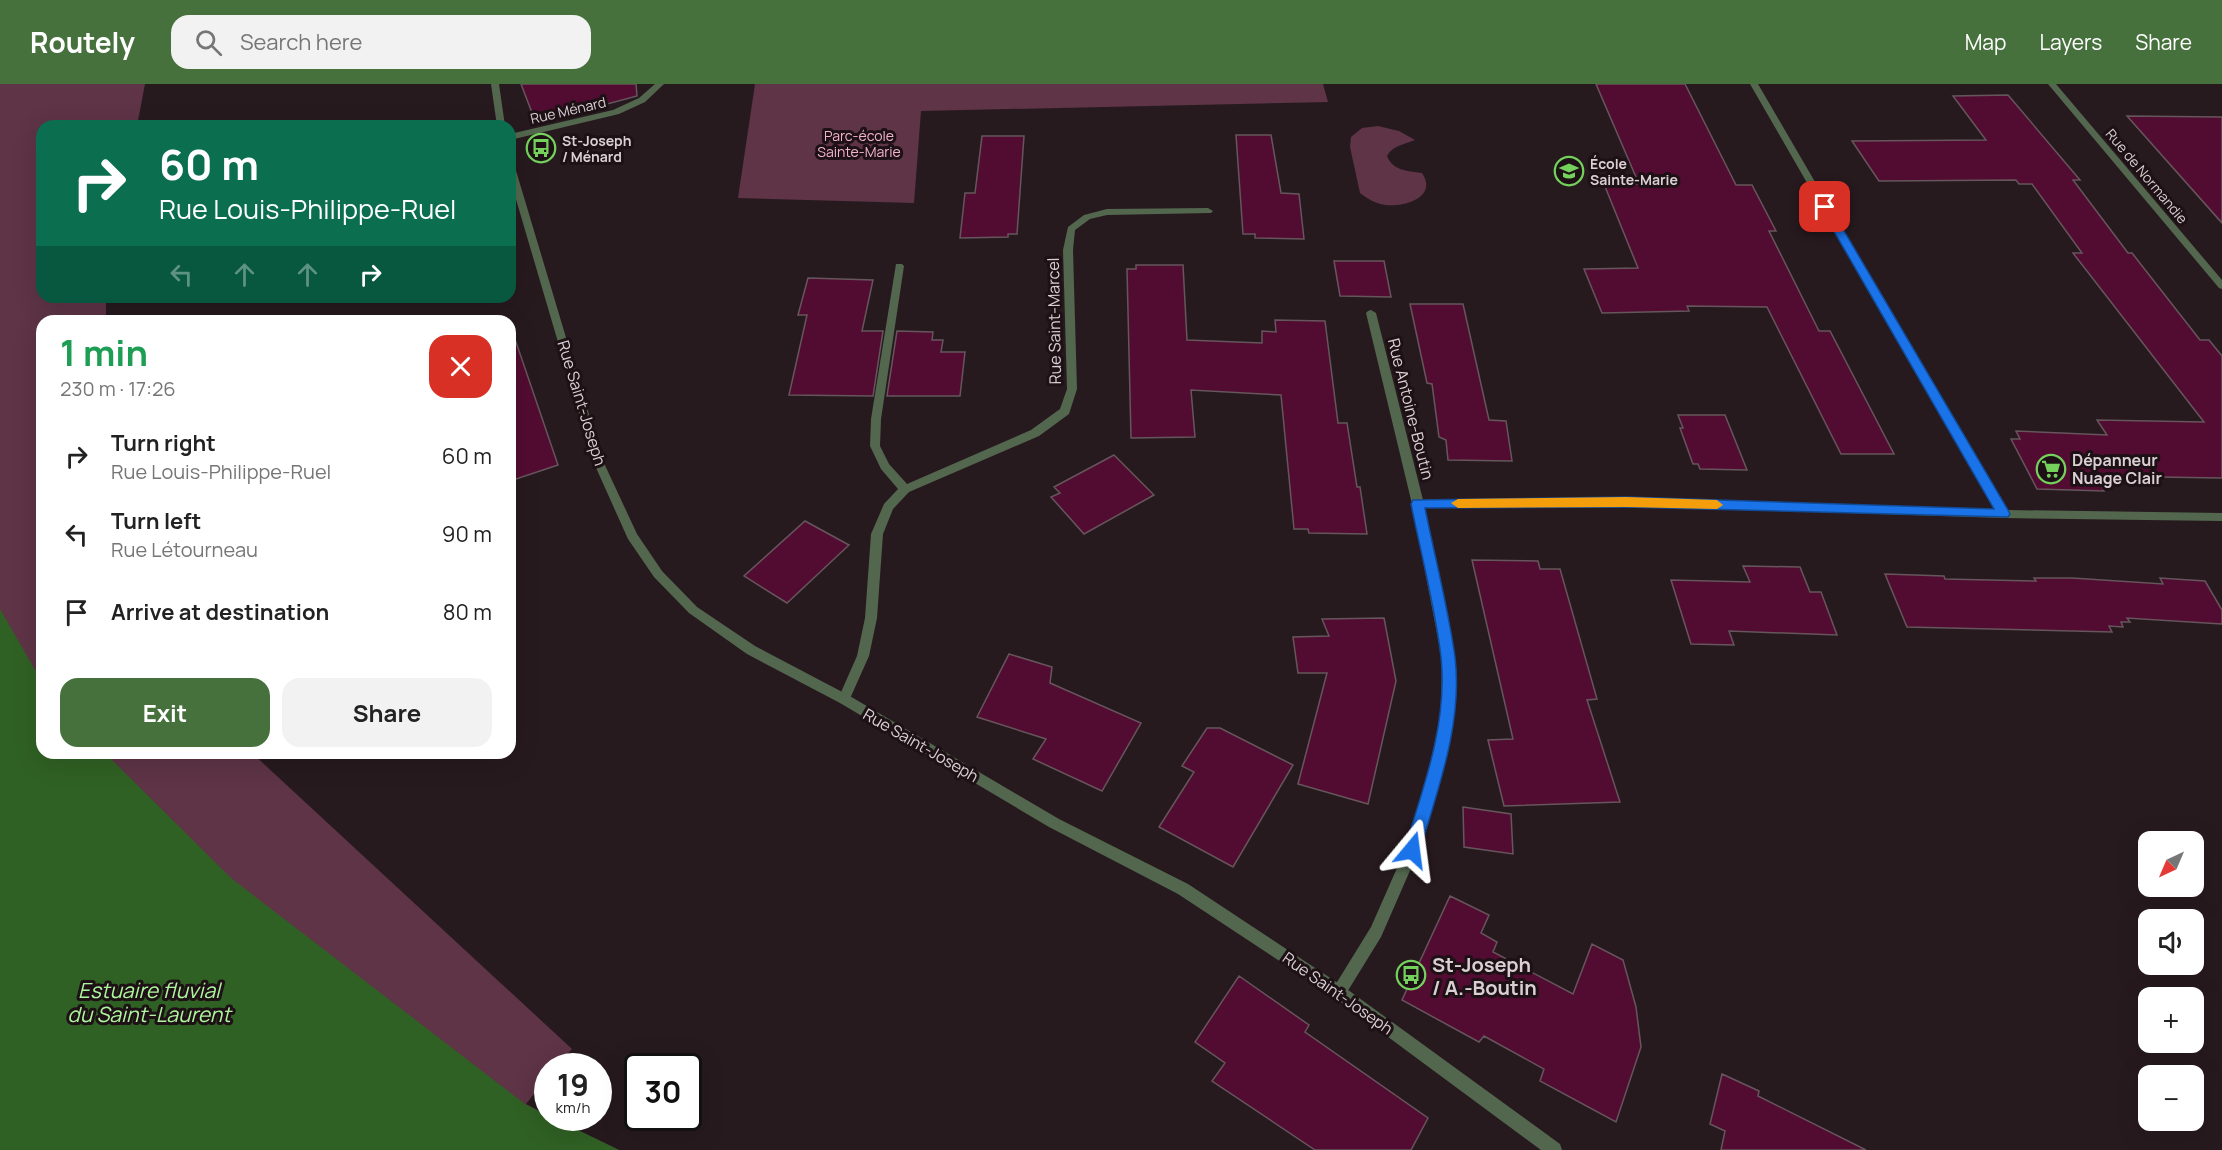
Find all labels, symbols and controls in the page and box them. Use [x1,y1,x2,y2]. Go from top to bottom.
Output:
search box [171,15,591,69]
text: Routely [30,23,135,61]
icon: search [192,26,225,59]
text: Search here [240,27,362,57]
text: Map [1965,28,2006,56]
text: Layers [2039,28,2102,56]
text: Share [2135,28,2192,56]
street label: Rue Ménard [528,92,608,128]
street label: Rue de Normandie [2102,125,2192,227]
park label: Parc-école Sainte-Marie [817,126,901,161]
place label: St-Joseph / Ménard [562,131,631,166]
bus stop icon: St-Joseph / Ménard [525,132,557,164]
text: 60 m [159,135,259,193]
icon: right [60,144,138,222]
place label: École Sainte-Marie [1590,154,1678,189]
school or university icon: École Sainte-Marie [1553,155,1585,187]
pin [1799,181,1850,232]
text: Rue Louis-Philippe-Ruel [159,190,456,227]
icon: arrive [1808,190,1841,223]
street label: Rue Saint-Marcel [1042,257,1066,385]
icon: left [165,258,198,291]
icon: ahead [228,258,261,291]
icon: ahead [291,258,324,291]
icon: right [354,258,387,291]
text: 1 min [60,328,148,377]
button: close [429,335,492,398]
street label: Rue Antoine-Boutin [1383,336,1439,482]
street label: Rue Saint-Joseph [552,338,612,468]
text: 230 m · 17:26 [60,375,176,402]
text: Turn right [111,428,216,458]
icon: right [60,440,93,473]
text: 60 m [442,441,492,471]
place label: Dépanneur Nuage Clair [2072,449,2162,489]
supermarket icon: Dépanneur Nuage Clair [2035,453,2067,485]
text: Rue Louis-Philippe-Ruel [111,458,331,485]
text: Turn left [111,506,201,536]
icon: left [60,518,93,551]
text: 90 m [442,519,492,549]
text: Rue Létourneau [111,536,258,563]
icon: arrive [60,596,93,629]
text: Arrive at destination [111,597,329,627]
text: 80 m [443,597,492,627]
button: Exit [60,678,270,747]
button: Share [282,678,492,747]
street label: Rue Saint-Joseph [859,703,983,787]
position arrow [1380,818,1444,882]
north arrow [2138,831,2204,897]
map controls [2138,831,2204,1131]
button: sound [2138,909,2204,975]
street label: Rue Saint-Joseph [1278,947,1398,1039]
place label: St-Joseph / A.-Boutin [1432,951,1537,1001]
bus stop icon: St-Joseph / A.-Boutin [1395,959,1427,991]
water label: Estuaire fluvial du Saint-Laurent [67,976,233,1028]
button: + [2138,987,2204,1053]
speed limit sign: 30 [624,1053,702,1131]
text: 19 [557,1064,589,1105]
button: − [2138,1065,2204,1131]
text: km/h [556,1097,590,1118]

